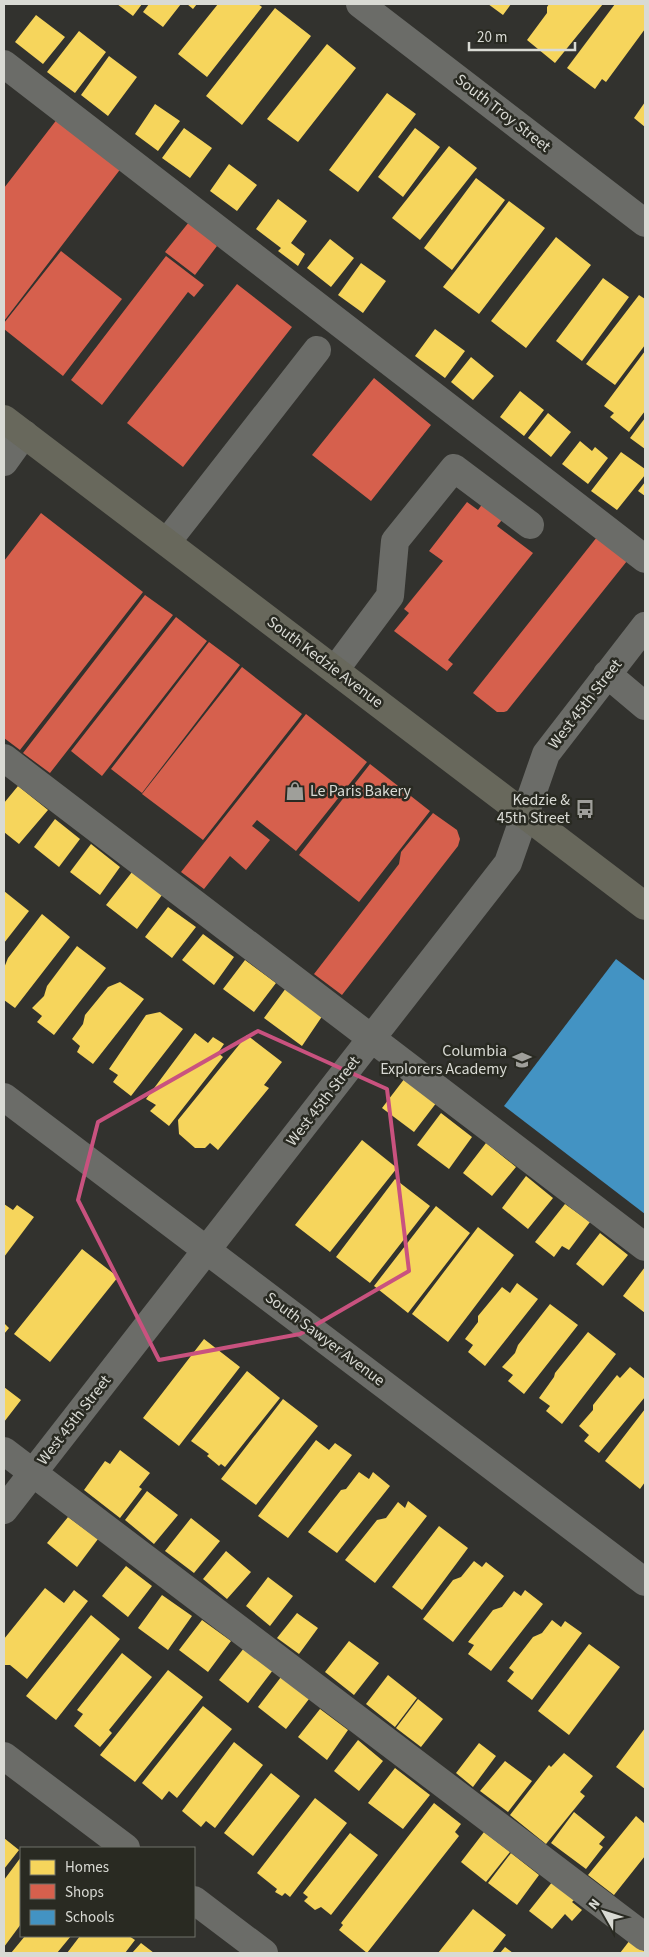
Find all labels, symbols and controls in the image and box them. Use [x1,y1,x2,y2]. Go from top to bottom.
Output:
scale bar [469,20,575,52]
text: 20 m [477,27,507,48]
street label: South Troy Street [451,69,556,158]
street label: South Kedzie Avenue [262,611,388,713]
street label: West 45th Street [543,654,628,754]
shop icon: Le Paris Bakery [284,780,306,802]
place label: Le Paris Bakery [310,780,412,802]
place label: Kedzie & 45th Street [497,789,571,829]
bus stop icon: Kedzie & 45th Street [574,798,596,820]
place label: Columbia Explorers Academy [380,1040,508,1080]
school or university icon: Columbia Explorers Academy [511,1049,533,1071]
street label: West 45th Street [281,1051,366,1151]
street label: South Sawyer Avenue [261,1287,389,1391]
street label: West 45th Street [32,1370,117,1470]
legend [20,1847,195,1937]
text: Homes [65,1857,109,1878]
text: Shops [65,1882,104,1903]
north arrow [579,1887,629,1937]
text: N [584,1895,605,1914]
text: Schools [65,1907,114,1928]

